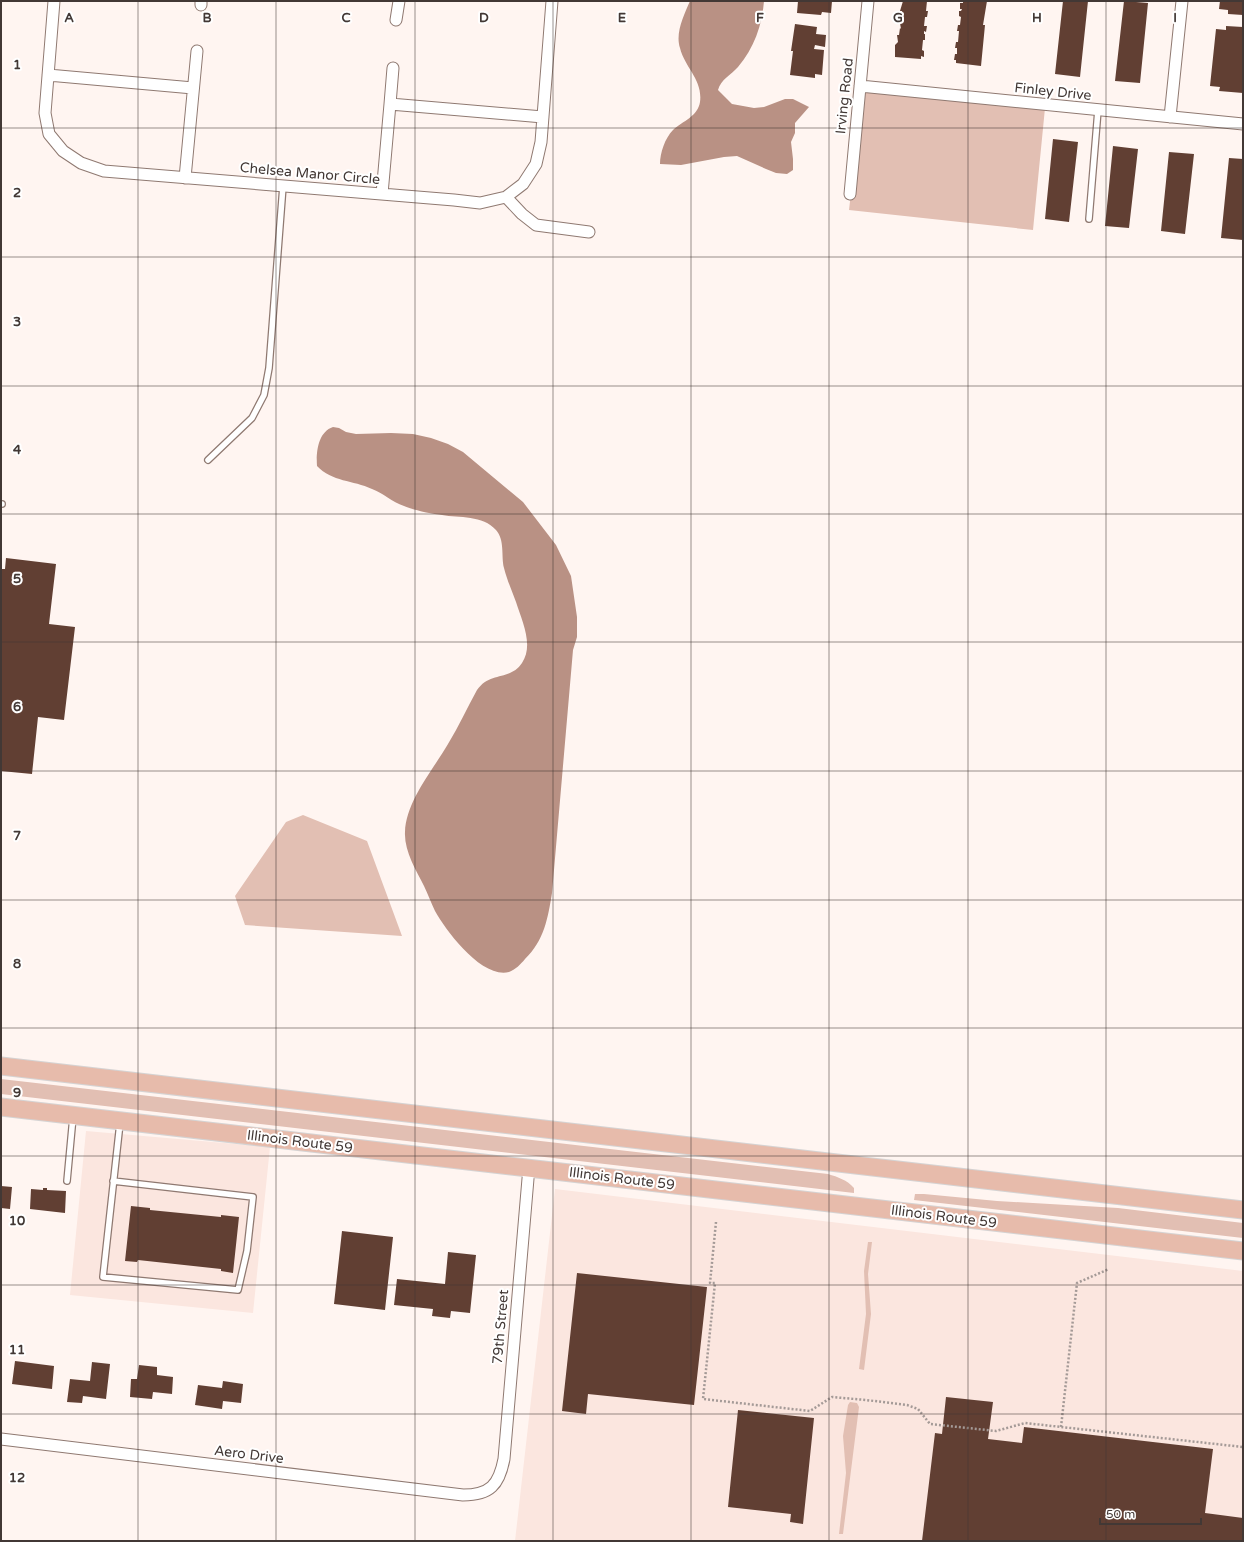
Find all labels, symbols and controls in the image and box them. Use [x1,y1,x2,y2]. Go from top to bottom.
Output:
text: A [64,10,74,26]
text: B [202,10,212,26]
text: C [341,10,351,26]
text: D [479,10,489,26]
text: E [618,10,626,26]
text: F [756,10,764,26]
text: G [893,10,903,26]
text: H [1032,10,1042,26]
text: I [1173,10,1177,26]
text: 1 [13,57,21,73]
street label: Irving Road [832,57,857,135]
street label: Finley Drive [1014,79,1092,104]
street label: Chelsea Manor Circle [239,159,381,188]
text: 2 [13,185,21,201]
text: 3 [13,314,21,330]
text: 4 [13,442,22,458]
text: 5 [13,571,21,587]
text: 6 [13,699,21,715]
text: 7 [13,828,21,844]
text: 8 [13,956,21,972]
text: 9 [13,1085,21,1101]
street label: Illinois Route 59 [246,1127,354,1156]
street label: Illinois Route 59 [568,1164,676,1193]
street label: Illinois Route 59 [890,1202,998,1231]
text: 10 [9,1213,25,1229]
street label: 79th Street [489,1288,512,1365]
text: 11 [9,1342,25,1358]
street label: Aero Drive [213,1442,285,1467]
text: 12 [9,1470,25,1486]
scale bar [1100,1500,1201,1526]
text: 50 m [1106,1507,1135,1521]

